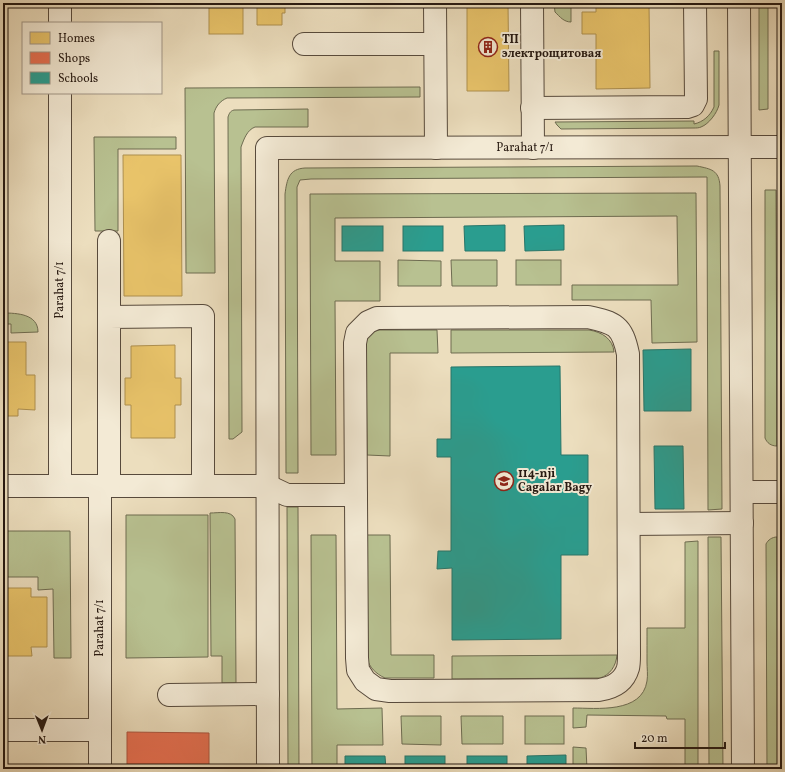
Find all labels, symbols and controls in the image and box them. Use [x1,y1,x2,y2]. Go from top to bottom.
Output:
legend [22,22,162,94]
text: Homes [58,31,95,47]
place label: ТП электрощитовая [502,32,601,62]
building icon: ТП электрощитовая [477,36,499,58]
text: Shops [58,51,90,67]
text: Schools [58,71,98,87]
street label: Parahat 7/1 [496,140,554,156]
street label: Parahat 7/1 [52,261,68,319]
place label: 114-nji Cagalar Bagy [518,466,592,496]
school or university icon: 114-nji Cagalar Bagy [493,470,515,492]
street label: Parahat 7/1 [92,599,108,657]
north arrow [22,710,62,750]
scale bar [635,724,725,750]
text: N [38,731,46,746]
text: 20 m [641,731,668,747]

